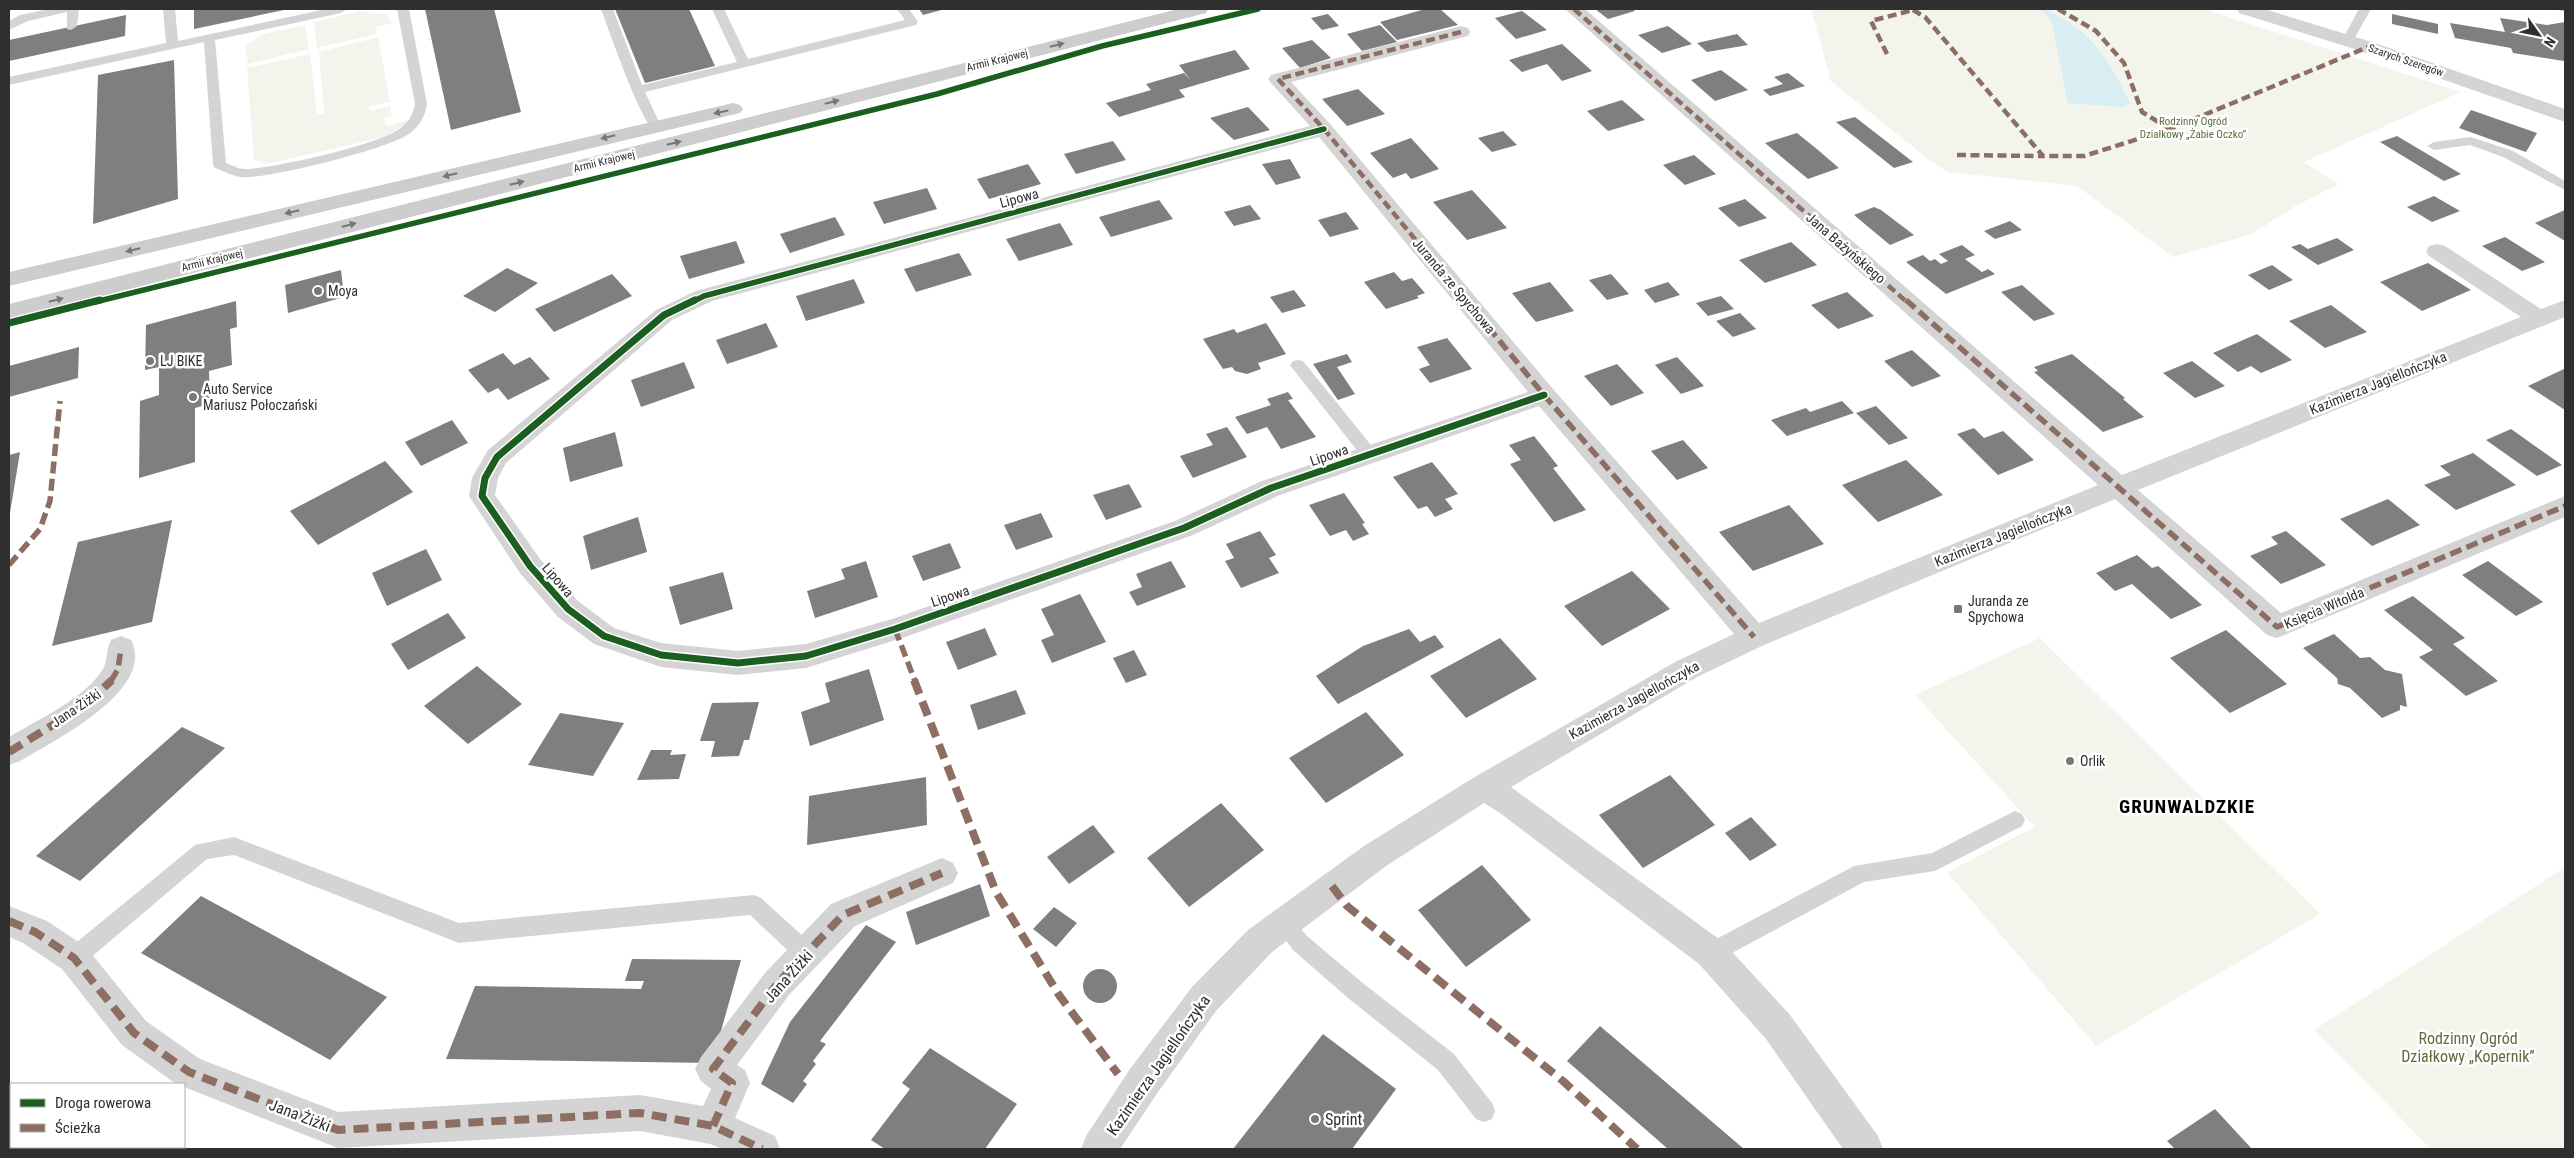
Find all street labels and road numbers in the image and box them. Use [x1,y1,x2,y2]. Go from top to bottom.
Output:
street label: Szarych Szeregów [2366,42,2445,79]
street label: Armii Krajowej [965,47,1029,74]
street label: Armii Krajowej [572,148,636,175]
street label: Lipowa [998,185,1040,211]
street label: Jana Bażyńskiego [1803,209,1889,287]
street label: Juranda ze Spychowa [1409,235,1499,337]
street label: Armii Krajowej [180,247,244,274]
street label: Kazimierza Jagiellończyka [2307,348,2449,418]
street label: Lipowa [1308,441,1350,469]
street label: Kazimierza Jagiellończyka [1932,500,2074,570]
street label: Lipowa [539,560,577,600]
street label: Lipowa [929,582,971,610]
street label: Księcia Witolda [2282,584,2366,632]
street label: Kazimierza Jagiellończyka [1566,658,1702,742]
street label: Jana Żiżki [48,686,104,730]
street label: Jana Żiżki [760,946,817,1007]
street label: Kazimierza Jagiellończyka [1103,991,1214,1139]
street label: Jana Żiżki [266,1095,333,1136]

